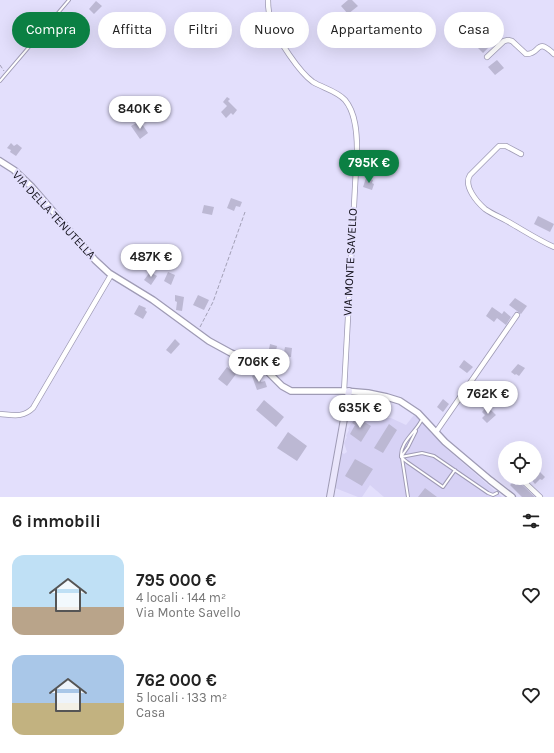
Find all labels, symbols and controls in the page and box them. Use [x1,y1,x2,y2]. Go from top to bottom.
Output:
chip: Compra [12,12,90,48]
chip: Affitta [98,12,166,48]
chip: Filtri [174,12,232,48]
chip: Nuovo [240,12,309,48]
chip: Appartamento [317,12,436,48]
chip: Casa [444,12,504,48]
pin: 840K € [107,96,173,130]
text: 840K € [118,101,162,116]
pin: 795K € [336,150,402,184]
text: 795K € [348,155,390,170]
street label: VIA DELLA TENUTELLA [10,168,98,262]
street label: VIA MONTE SAVELLO [340,208,360,316]
pin: 487K € [118,244,184,278]
text: 487K € [130,249,172,264]
pin: 706K € [226,349,292,383]
text: 706K € [238,354,280,369]
pin: 762K € [455,381,521,415]
text: 762K € [467,386,509,401]
pin: 635K € [327,395,393,429]
text: 635K € [338,400,382,415]
map controls [498,441,542,485]
button: locate [498,441,542,485]
icon: filters [520,510,542,532]
text: 6 immobili [12,511,101,531]
text: 795 000 € [136,570,216,590]
icon: home [44,571,92,619]
icon: heart [520,584,542,606]
text: 4 locali · 144 m² [136,590,226,605]
text: Via Monte Savello [136,605,241,620]
text: 762 000 € [136,670,217,690]
icon: home [44,671,92,719]
icon: heart [520,684,542,706]
text: 5 locali · 133 m² [136,690,227,705]
text: Casa [136,705,165,720]

